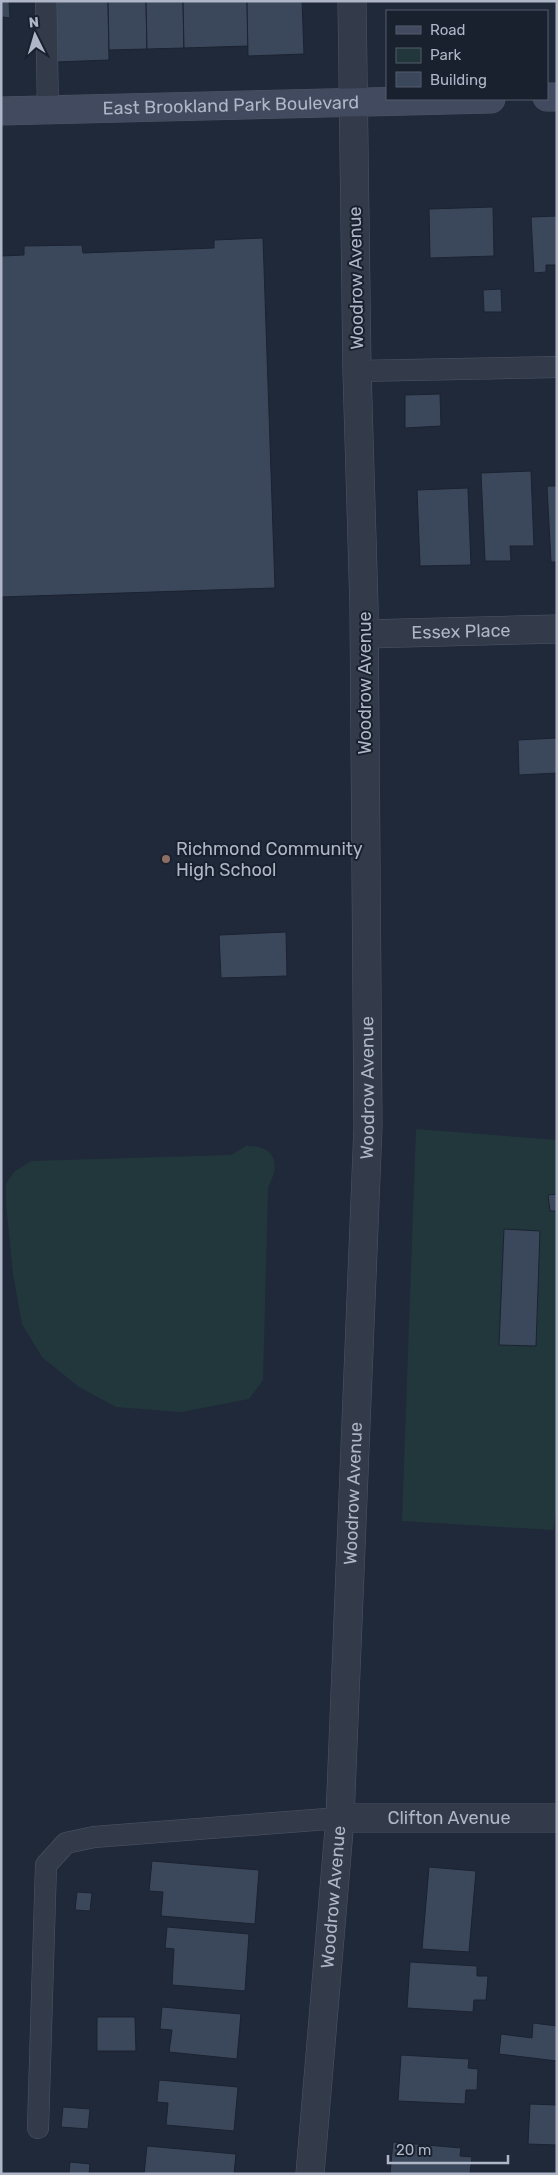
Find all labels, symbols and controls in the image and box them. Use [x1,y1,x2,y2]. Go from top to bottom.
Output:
north arrow [10,10,60,60]
legend [386,10,548,100]
text: N [28,14,40,31]
text: Road [430,21,466,39]
text: Park [430,46,461,64]
text: Building [430,71,487,89]
street label: East Brookland Park Boulevard [102,91,359,120]
street label: Woodrow Avenue [344,206,368,350]
street label: Woodrow Avenue [354,611,376,755]
street label: Essex Place [411,619,511,644]
place label: Richmond Community High School [176,838,363,881]
marker: Richmond Community High School [160,853,172,865]
street label: Woodrow Avenue [356,1016,379,1160]
street label: Woodrow Avenue [339,1421,367,1566]
street label: Clifton Avenue [387,1807,511,1829]
street label: Woodrow Avenue [316,1825,350,1969]
scale bar [388,2132,508,2164]
text: 20 m [396,2141,431,2159]

